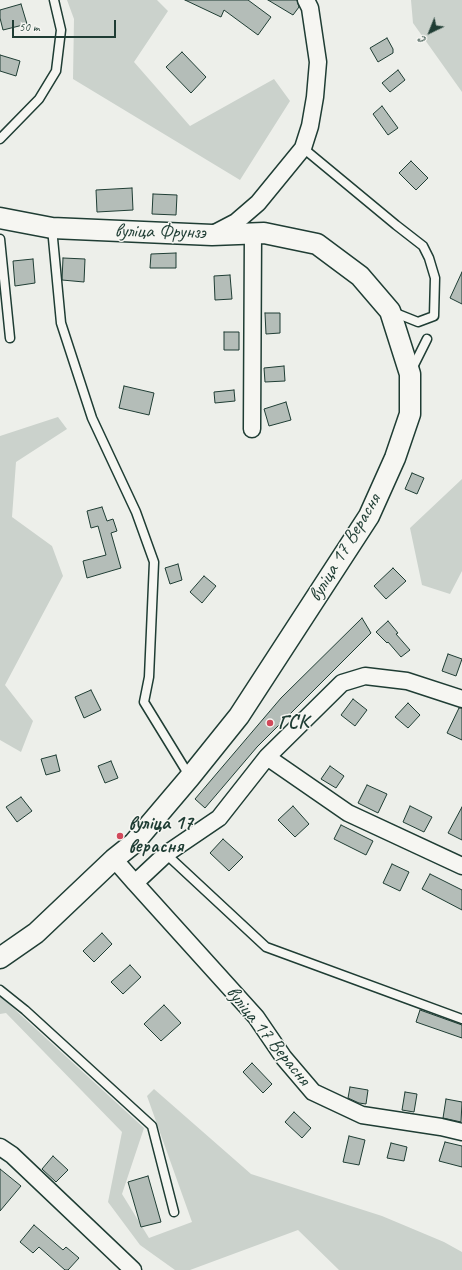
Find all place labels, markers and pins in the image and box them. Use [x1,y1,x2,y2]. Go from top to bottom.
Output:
place label: ГСК [278,711,309,735]
marker: ГСК [265,718,275,728]
place label: вуліца 17 верасня [128,812,193,859]
marker: вуліца 17 верасня [115,831,125,841]

